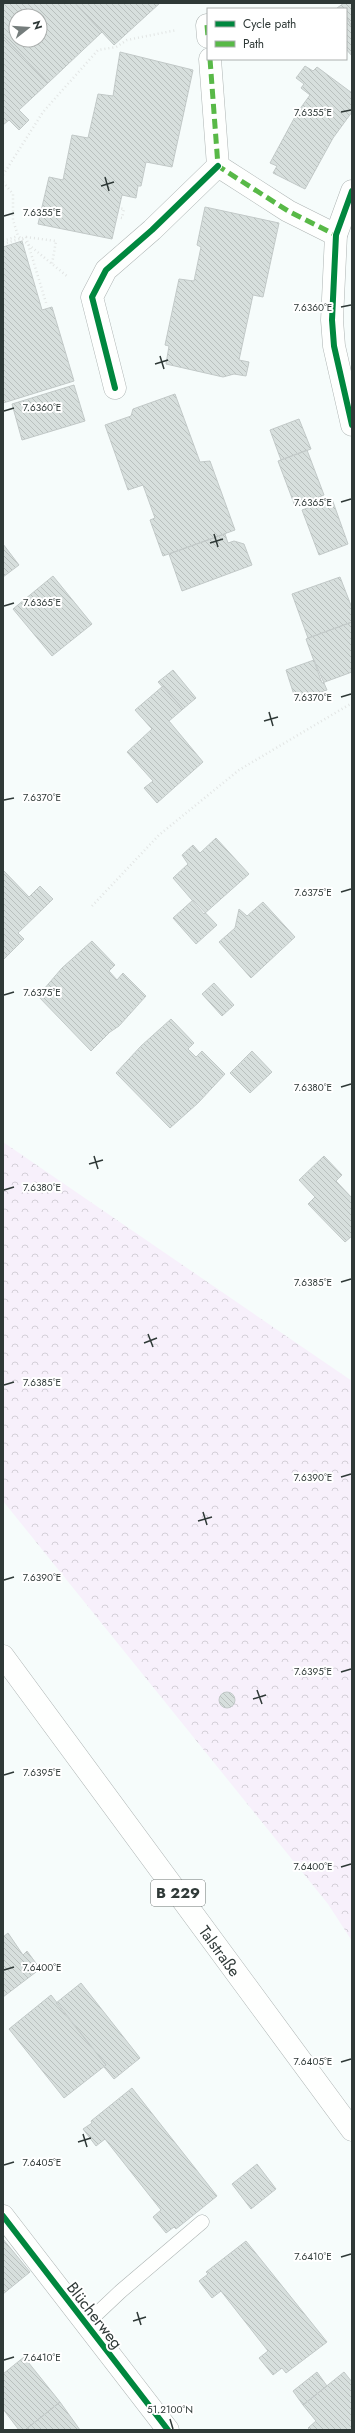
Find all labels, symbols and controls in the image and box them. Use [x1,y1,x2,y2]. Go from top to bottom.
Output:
north arrow [8,8,48,48]
legend [207,8,347,60]
text: Cycle path [243,15,296,33]
text: N [29,19,46,32]
text: Path [243,35,264,53]
text: 7.6355°E [294,105,332,120]
text: 7.6355°E [23,205,61,220]
text: 7.6360°E [294,300,332,315]
text: 7.6360°E [23,400,61,415]
text: 7.6365°E [294,495,332,510]
text: 7.6365°E [23,595,61,610]
text: 7.6370°E [294,690,332,705]
text: 7.6370°E [23,790,61,805]
text: 7.6375°E [294,885,332,900]
text: 7.6375°E [23,985,61,1000]
text: 7.6380°E [294,1080,332,1095]
text: 7.6380°E [23,1180,61,1195]
text: 7.6385°E [294,1275,332,1290]
text: 7.6385°E [23,1375,61,1390]
text: 7.6390°E [294,1470,332,1485]
text: 7.6390°E [23,1570,61,1585]
text: 7.6395°E [294,1664,332,1679]
text: 7.6395°E [23,1765,61,1780]
text: 7.6400°E [293,1859,333,1874]
road number: B 229 [151,1880,205,1906]
street label: Talstraße [193,1921,246,1982]
text: 7.6400°E [22,1960,62,1975]
text: 7.6405°E [294,2054,332,2069]
text: 7.6405°E [23,2155,61,2170]
text: 7.6410°E [294,2249,332,2264]
street label: Blücherweg [61,2277,128,2354]
text: 7.6410°E [23,2350,61,2365]
text: 51.2100°N [147,2402,193,2417]

